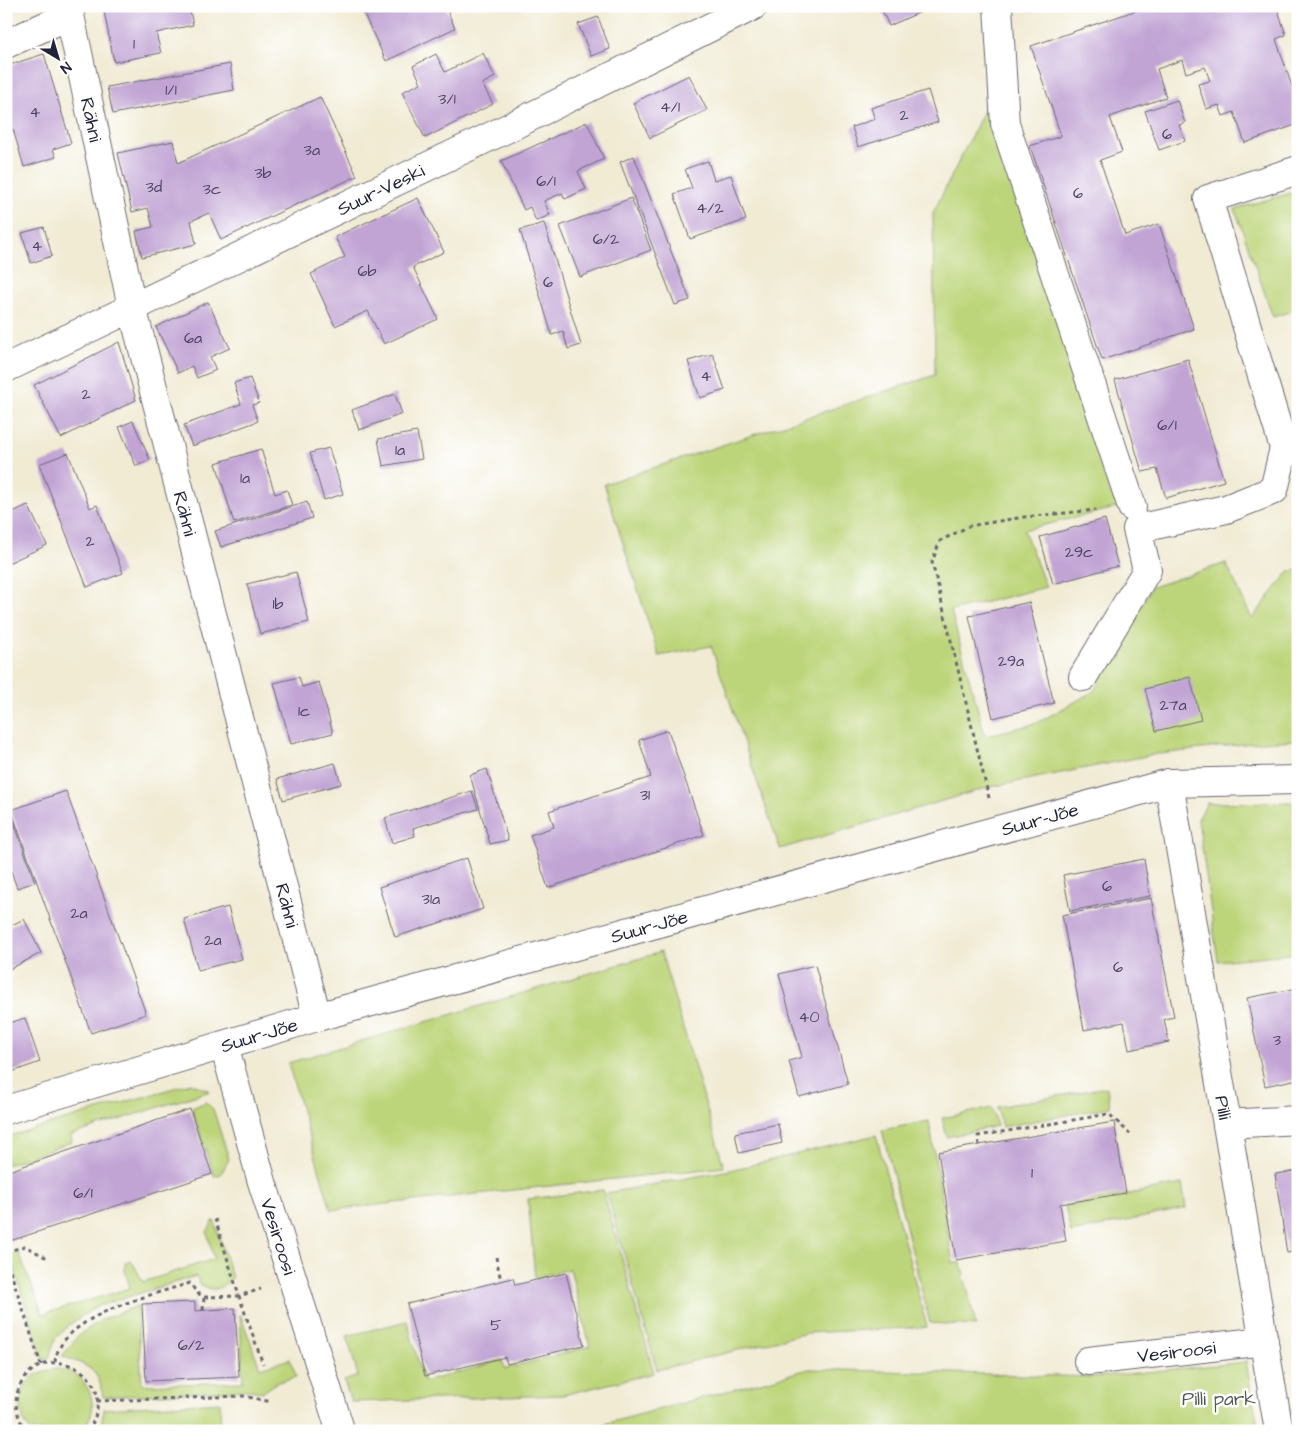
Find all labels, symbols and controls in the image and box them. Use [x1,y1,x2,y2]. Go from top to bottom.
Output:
north arrow [32,32,82,82]
house number: 1 [133,33,135,55]
text: N [56,57,75,78]
house number: 1/1 [165,79,177,101]
house number: 3/1 [438,88,456,110]
street label: Rähni [73,95,109,145]
house number: 4/1 [660,96,680,118]
house number: 4 [30,101,41,123]
house number: 2 [899,104,909,126]
house number: 6 [1162,123,1172,145]
house number: 3a [304,139,320,161]
street label: Suur-Veski [333,158,430,223]
house number: 3b [254,162,272,184]
house number: 6/1 [536,170,556,192]
house number: 3d [146,176,162,198]
house number: 3c [203,178,221,200]
house number: 6 [1073,182,1083,204]
house number: 4/2 [696,197,724,219]
house number: 6/2 [593,228,619,250]
house number: 4 [32,235,43,257]
house number: 6b [357,260,377,282]
house number: 6 [543,271,553,293]
house number: 6a [184,327,202,349]
house number: 4 [701,365,712,387]
house number: 2 [81,383,91,405]
house number: 6/1 [1157,414,1177,436]
house number: 1a [395,439,405,461]
house number: 1a [240,467,250,489]
street label: Rähni [166,489,203,539]
house number: 2 [85,530,95,552]
house number: 29c [1065,541,1093,563]
house number: 1b [272,593,284,615]
house number: 29a [998,650,1024,672]
house number: 27a [1159,694,1187,716]
house number: 1c [298,700,310,722]
house number: 31 [640,784,650,806]
street label: Suur-Jõe [998,797,1082,843]
house number: 6 [1102,875,1112,897]
street label: Rähni [268,880,305,931]
house number: 31a [422,888,440,910]
house number: 2a [70,902,88,924]
street label: Suur-Jõe [608,904,691,951]
house number: 2a [204,929,222,951]
house number: 6 [1113,956,1123,978]
house number: 40 [799,1006,819,1028]
street label: Suur-Jõe [218,1012,301,1060]
house number: 3 [1273,1029,1281,1051]
street label: Pilli [1207,1094,1238,1122]
house number: 1 [1031,1162,1033,1184]
house number: 6/1 [73,1182,93,1204]
street label: Vesiroosi [253,1195,302,1278]
house number: 5 [490,1314,502,1336]
house number: 6/2 [178,1334,204,1356]
street label: Vesiroosi [1136,1335,1217,1370]
park label: Pilli park [1182,1386,1256,1413]

